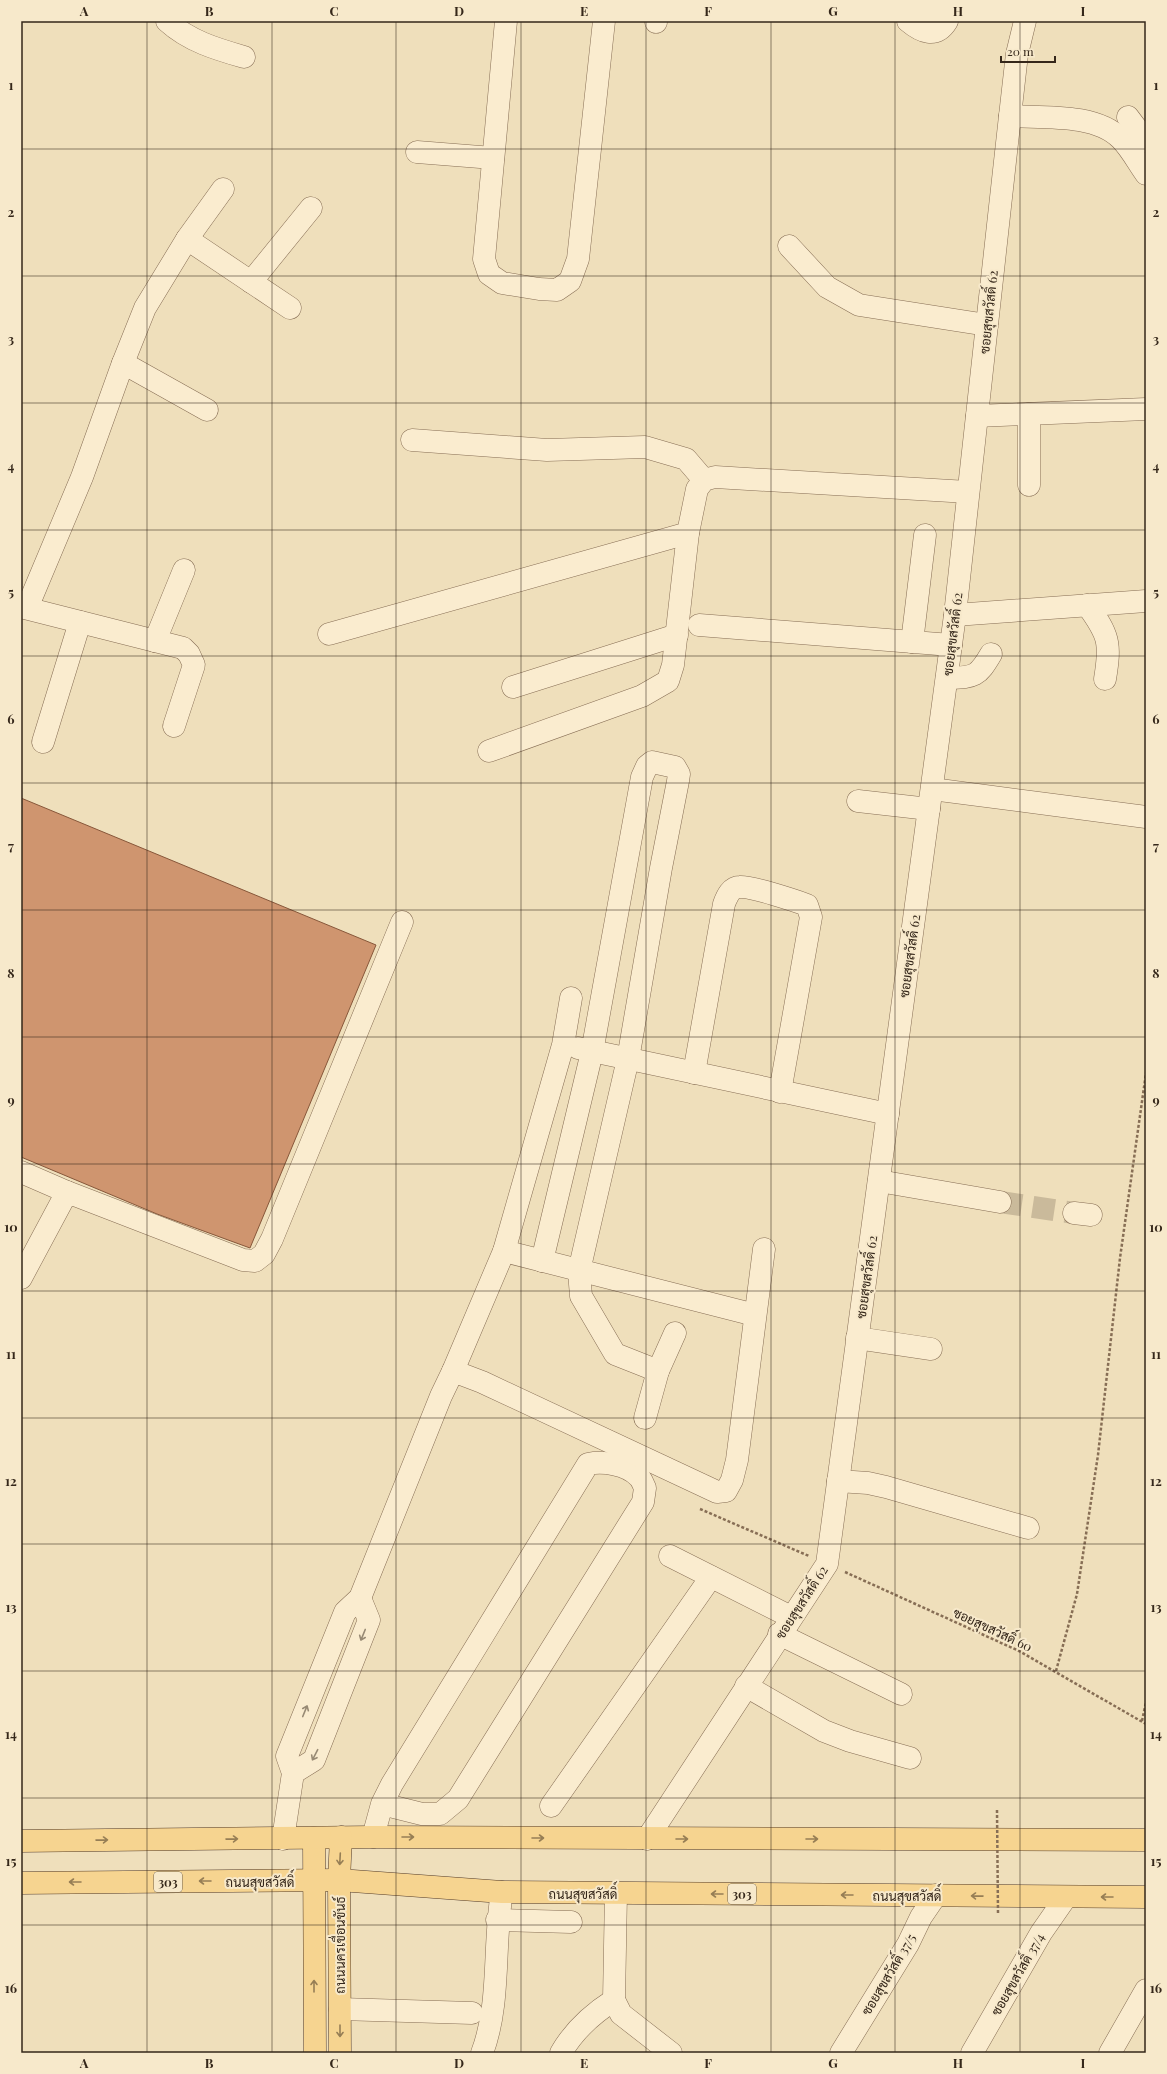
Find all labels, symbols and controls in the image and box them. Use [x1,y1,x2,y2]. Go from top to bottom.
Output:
text: A [79,2,89,19]
text: B [205,2,214,19]
text: C [329,2,339,19]
text: D [454,2,464,19]
text: E [580,2,588,19]
text: F [704,2,712,19]
text: G [828,2,838,19]
text: H [953,2,963,19]
text: I [1081,2,1086,19]
scale bar [1001,38,1055,64]
text: 20 m [1007,43,1034,59]
text: 1 [9,76,14,93]
text: 1 [1154,76,1159,93]
text: 2 [8,203,15,220]
text: 2 [1153,203,1160,220]
street label: ซอยสุขสวัสดิ์ 62 [972,269,1003,355]
text: 3 [8,330,14,347]
text: 3 [1153,330,1159,347]
text: 4 [8,457,15,474]
text: 4 [1153,457,1160,474]
text: 5 [8,583,14,600]
text: 5 [1153,583,1159,600]
street label: ซอยสุขสวัสดิ์ 62 [935,591,968,677]
text: 6 [7,710,15,727]
text: 6 [1152,710,1160,727]
text: 7 [8,837,14,854]
text: 7 [1153,837,1159,854]
street label: ซอยสุขสวัสดิ์ 62 [891,913,925,999]
text: 8 [7,964,15,981]
text: 8 [1152,964,1160,981]
text: 9 [7,1091,15,1108]
text: 9 [1152,1091,1160,1108]
text: 10 [4,1218,18,1235]
text: 10 [1149,1218,1163,1235]
street label: ซอยสุขสวัสดิ์ 62 [848,1234,882,1320]
text: 11 [6,1345,16,1362]
text: 11 [1151,1345,1161,1362]
text: 12 [5,1472,17,1489]
text: 12 [1150,1472,1162,1489]
street label: ซอยสุขสวัสดิ์ 62 [768,1560,833,1643]
text: 13 [5,1598,17,1615]
text: 13 [1150,1598,1162,1615]
street label: ซอยสุขสวัสดิ์ 60 [950,1600,1037,1657]
one-way arrow [359,1628,367,1640]
one-way arrow [302,1705,309,1717]
text: 14 [5,1725,17,1742]
text: 14 [1150,1725,1162,1742]
one-way arrow [311,1749,318,1761]
one-way arrow [401,1833,414,1841]
one-way arrow [531,1834,544,1842]
one-way arrow [225,1835,238,1843]
one-way arrow [675,1835,688,1843]
one-way arrow [805,1835,818,1843]
one-way arrow [95,1836,108,1844]
text: 15 [6,1852,16,1869]
one-way arrow [336,1852,344,1865]
text: 15 [1151,1852,1161,1869]
street label: ถนนสุขสวัสดิ์ [226,1869,294,1892]
road number: 303 [154,1872,182,1892]
one-way arrow [199,1877,212,1885]
one-way arrow [69,1878,82,1886]
street label: ถนนสุขสวัสดิ์ [549,1881,617,1904]
street label: ถนนสุขสวัสดิ์ [873,1883,941,1906]
road number: 303 [728,1884,756,1904]
one-way arrow [711,1890,724,1898]
one-way arrow [841,1891,854,1899]
one-way arrow [971,1892,984,1900]
one-way arrow [1101,1893,1114,1901]
street label: ถนนนครเขื่อนขันธ์ [328,1896,348,1994]
street label: ซอยสุขสวัสดิ์ 37/5 [854,1928,921,2019]
street label: ซอยสุขสวัสดิ์ 37/4 [984,1928,1049,2019]
text: 16 [5,1979,17,1996]
text: 16 [1150,1979,1162,1996]
one-way arrow [310,1980,318,1993]
one-way arrow [336,2024,344,2037]
text: A [79,2054,89,2071]
text: B [205,2054,214,2071]
text: C [329,2054,339,2071]
text: D [454,2054,464,2071]
text: E [580,2054,588,2071]
text: F [704,2054,712,2071]
text: G [828,2054,838,2071]
text: H [953,2054,963,2071]
text: I [1081,2054,1086,2071]

